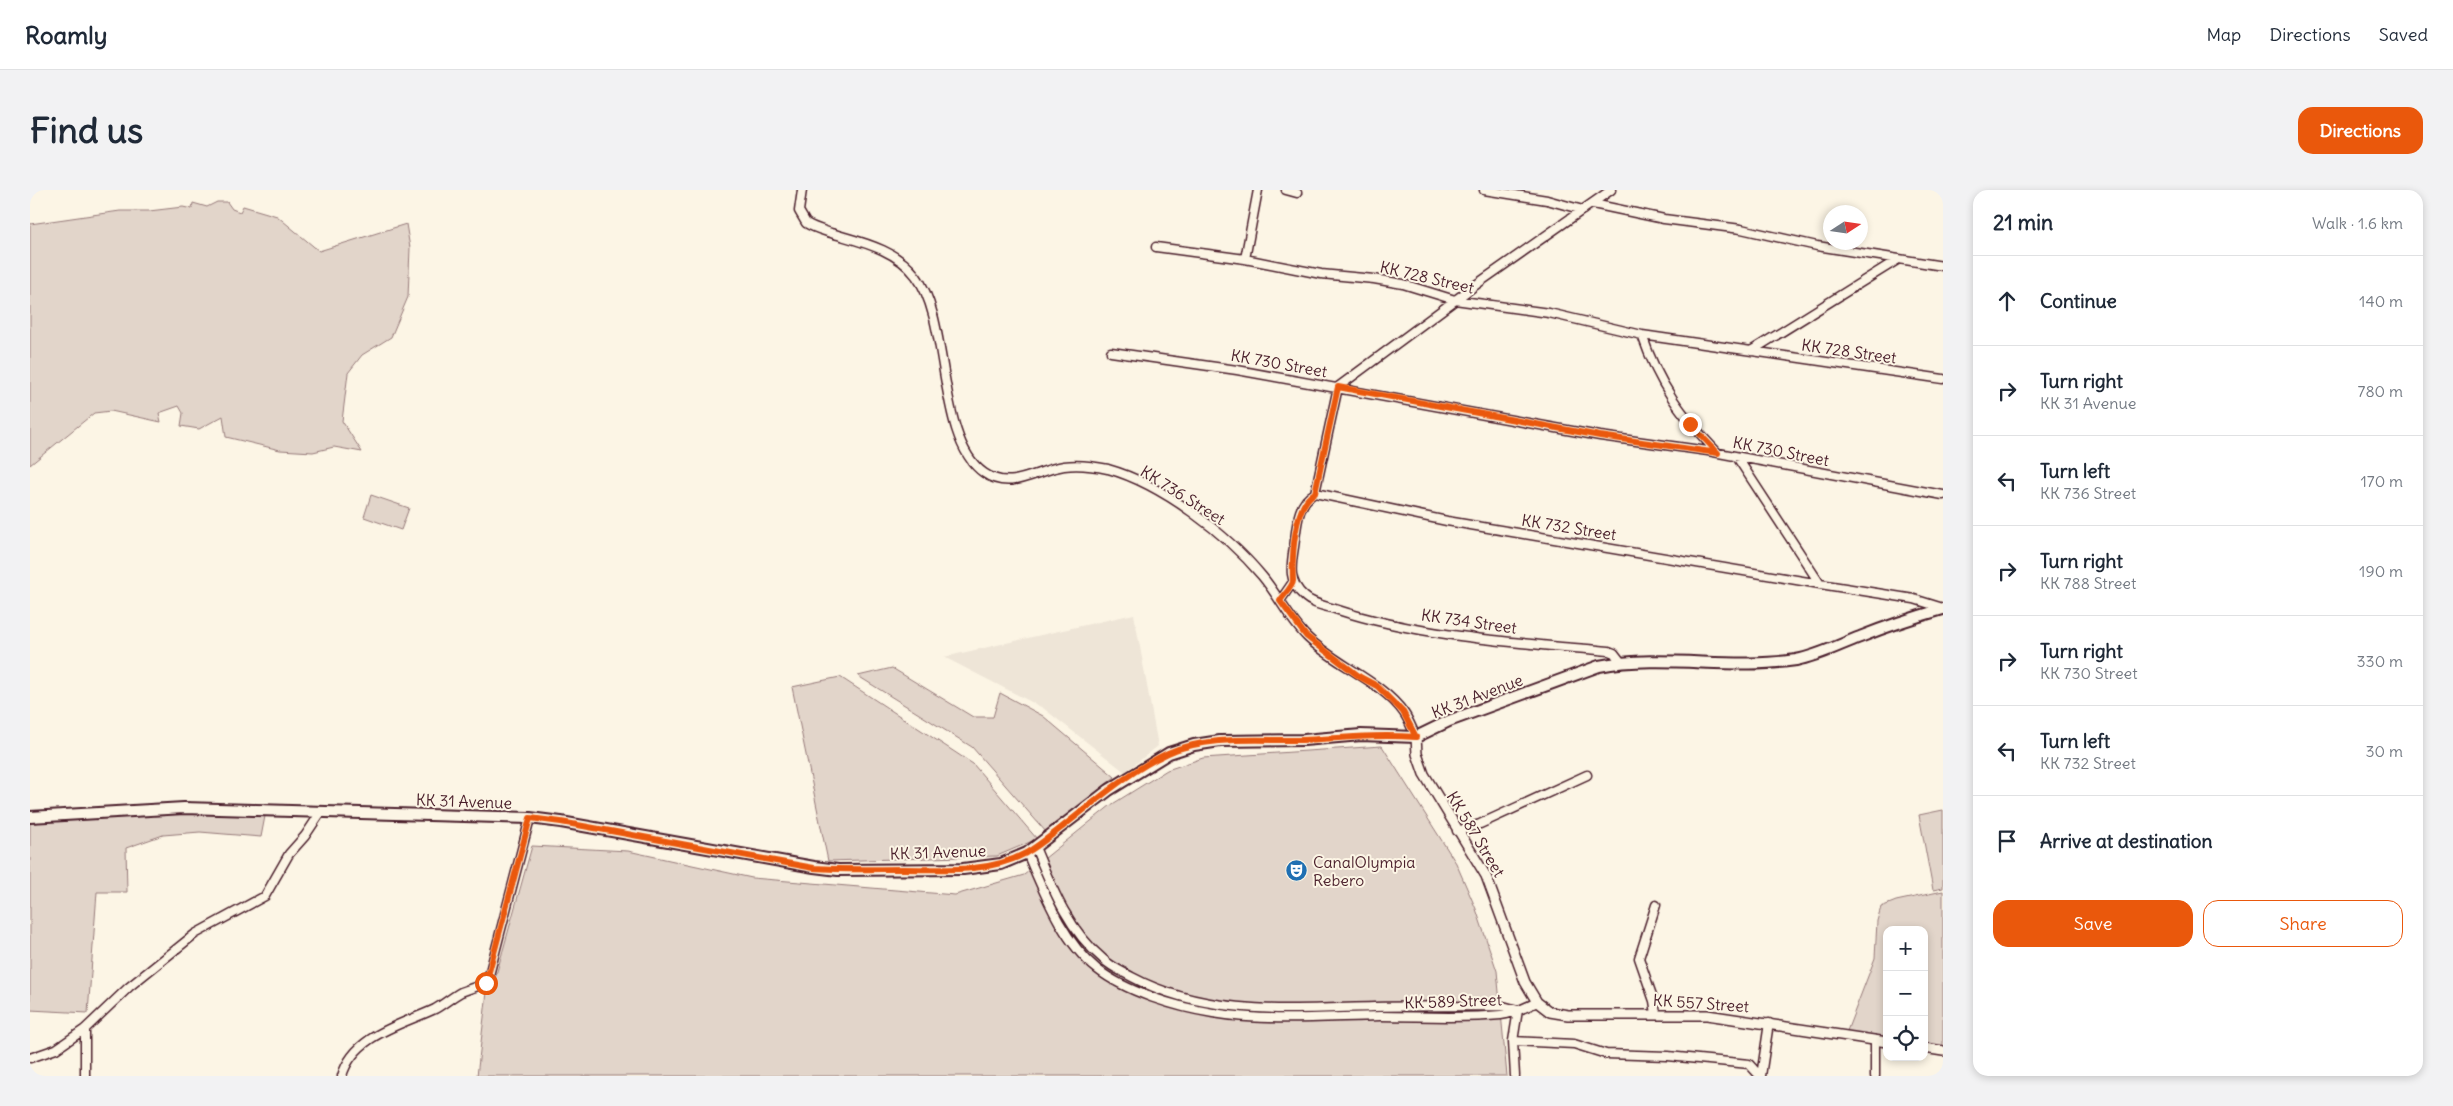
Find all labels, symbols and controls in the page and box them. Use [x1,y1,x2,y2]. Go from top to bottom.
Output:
text: Roamly [25,20,107,50]
text: Map [2206,23,2241,46]
text: Directions [2269,23,2351,46]
text: Saved [2379,23,2428,46]
button: Directions [2298,107,2423,154]
text: Find us [30,108,143,152]
north arrow [1823,205,1868,250]
text: 21 min [1993,209,2053,236]
text: Walk · 1.6 km [2312,213,2403,233]
street label: KK 728 Street [1378,256,1477,298]
icon: ahead [1993,287,2021,315]
text: Continue [2040,289,2117,313]
text: 140 m [2359,291,2403,311]
street label: KK 728 Street [1800,334,1898,368]
street label: KK 730 Street [1229,345,1329,381]
text: Turn right [2040,369,2123,393]
icon: right [1993,377,2021,405]
text: 780 m [2358,381,2403,401]
text: KK 31 Avenue [2040,393,2136,413]
route end [1679,413,1702,436]
street label: KK 730 Street [1731,432,1831,470]
text: Turn left [2040,459,2110,483]
street label: KK 736 Street [1137,461,1230,529]
icon: left [1993,467,2021,495]
text: 170 m [2360,471,2403,491]
text: KK 736 Street [2040,483,2136,503]
street label: KK 732 Street [1520,510,1618,544]
text: Turn right [2040,549,2123,573]
icon: right [1993,557,2021,585]
text: 190 m [2359,561,2403,581]
text: KK 788 Street [2040,573,2136,593]
street label: KK 734 Street [1420,604,1519,638]
text: Turn right [2040,639,2123,663]
icon: right [1993,647,2021,675]
text: 330 m [2356,651,2403,671]
text: KK 730 Street [2040,663,2138,683]
street label: KK 31 Avenue [1428,669,1526,723]
text: Turn left [2040,729,2110,753]
icon: left [1993,737,2021,765]
text: 30 m [2366,741,2403,761]
text: KK 732 Street [2040,753,2136,773]
street label: KK 587 Street [1443,788,1510,881]
street label: KK 31 Avenue [416,789,512,813]
icon: arrive [1993,827,2021,855]
text: Arrive at destination [2040,829,2213,853]
street label: KK 31 Avenue [890,840,986,864]
place label: CanalOlympia Rebero [1313,852,1415,890]
theatre icon: CanalOlympia Rebero [1285,859,1309,883]
button: Save [1993,900,2193,947]
button: Share [2203,900,2403,947]
map controls [1883,926,1928,1061]
button: + [1883,926,1928,971]
button: − [1883,971,1928,1016]
route start [475,972,498,995]
street label: KK 589 Street [1404,989,1503,1013]
street label: KK 557 Street [1652,990,1750,1016]
button: locate [1883,1016,1928,1061]

